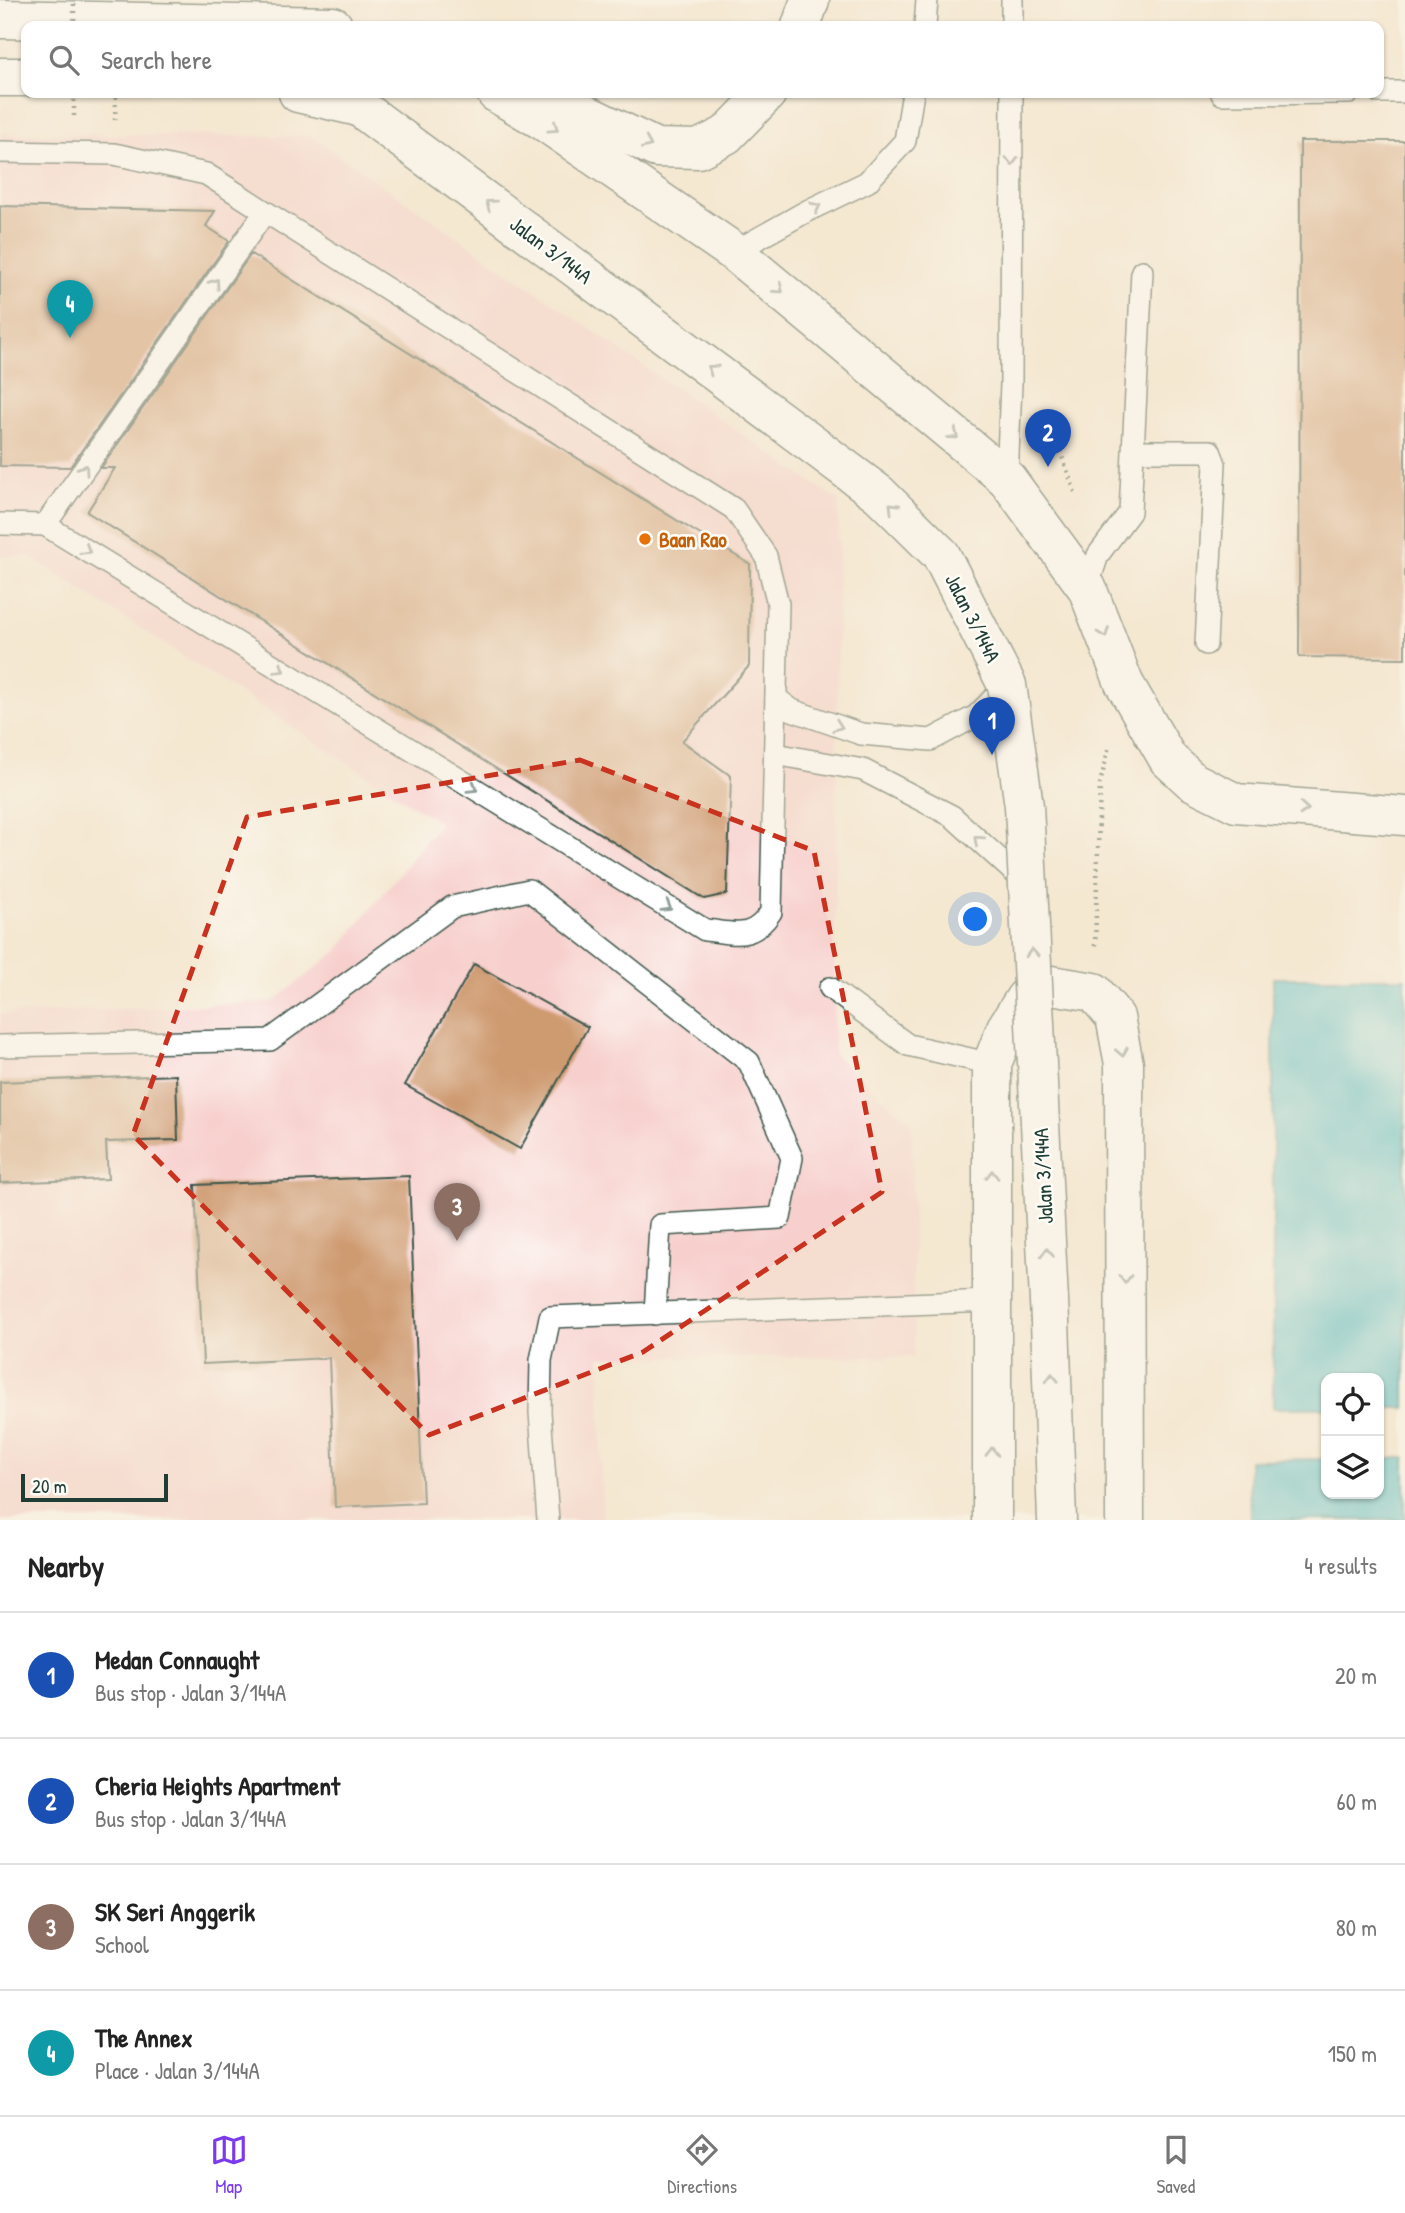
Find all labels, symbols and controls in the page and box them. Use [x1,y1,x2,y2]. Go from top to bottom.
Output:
search box [21,21,1384,98]
icon: search [45,41,83,79]
text: Search here [101,42,212,77]
one-way arrow [546,120,559,133]
one-way arrow [641,135,653,149]
one-way arrow [1004,156,1020,167]
one-way arrow [485,200,498,212]
one-way arrow [809,201,821,215]
street label: Jalan 3/144A [504,210,598,290]
one-way arrow [207,278,219,291]
pin: 4 [47,280,93,338]
one-way arrow [771,281,784,293]
one-way arrow [707,365,720,377]
pin: 2 [1025,409,1071,467]
one-way arrow [945,427,958,439]
one-way arrow [76,464,88,477]
one-way arrow [888,502,901,515]
place label: Baan Rao [659,525,727,554]
marker: Baan Rao [637,531,653,547]
one-way arrow [78,541,91,554]
street label: Jalan 3/144A [938,569,1008,667]
one-way arrow [1096,626,1110,638]
one-way arrow [272,660,285,673]
pin: 1 [969,697,1015,755]
one-way arrow [831,718,844,732]
one-way arrow [466,779,479,792]
one-way arrow [1299,801,1310,816]
one-way arrow [973,835,986,848]
one-way arrow [660,898,673,911]
your location [958,902,992,936]
one-way arrow [1024,947,1039,958]
one-way arrow [1114,1046,1129,1058]
street label: Jalan 3/144A [1026,1127,1060,1225]
one-way arrow [984,1170,1000,1180]
pin: 3 [434,1183,480,1241]
one-way arrow [1039,1248,1054,1259]
one-way arrow [1117,1275,1133,1285]
one-way arrow [1044,1373,1059,1384]
map controls [1321,1373,1384,1499]
button: locate [1321,1373,1384,1436]
button: layers [1321,1436,1384,1499]
one-way arrow [984,1446,1000,1457]
scale bar [21,1471,168,1503]
text: 20 m [32,1473,67,1499]
text: Nearby [28,1546,104,1586]
text: 4 results [1304,1550,1377,1581]
text: Medan Connaught [95,1642,259,1677]
text: 1 [47,1660,55,1691]
text: 20 m [1335,1660,1377,1691]
text: Bus stop · Jalan 3/144A [95,1677,286,1708]
text: Cheria Heights Apartment [95,1768,340,1803]
text: 2 [46,1786,56,1817]
text: 60 m [1337,1786,1377,1817]
text: Bus stop · Jalan 3/144A [95,1803,286,1834]
text: SK Seri Anggerik [95,1894,255,1929]
text: 3 [46,1912,56,1943]
text: 80 m [1336,1912,1377,1943]
text: School [95,1929,149,1960]
text: The Annex [95,2020,193,2055]
text: 4 [47,2038,55,2069]
text: 150 m [1328,2038,1377,2069]
text: Place · Jalan 3/144A [95,2055,260,2086]
tab: Map [210,2131,248,2199]
tab: Directions [667,2131,737,2199]
tab: Saved [1157,2131,1195,2199]

